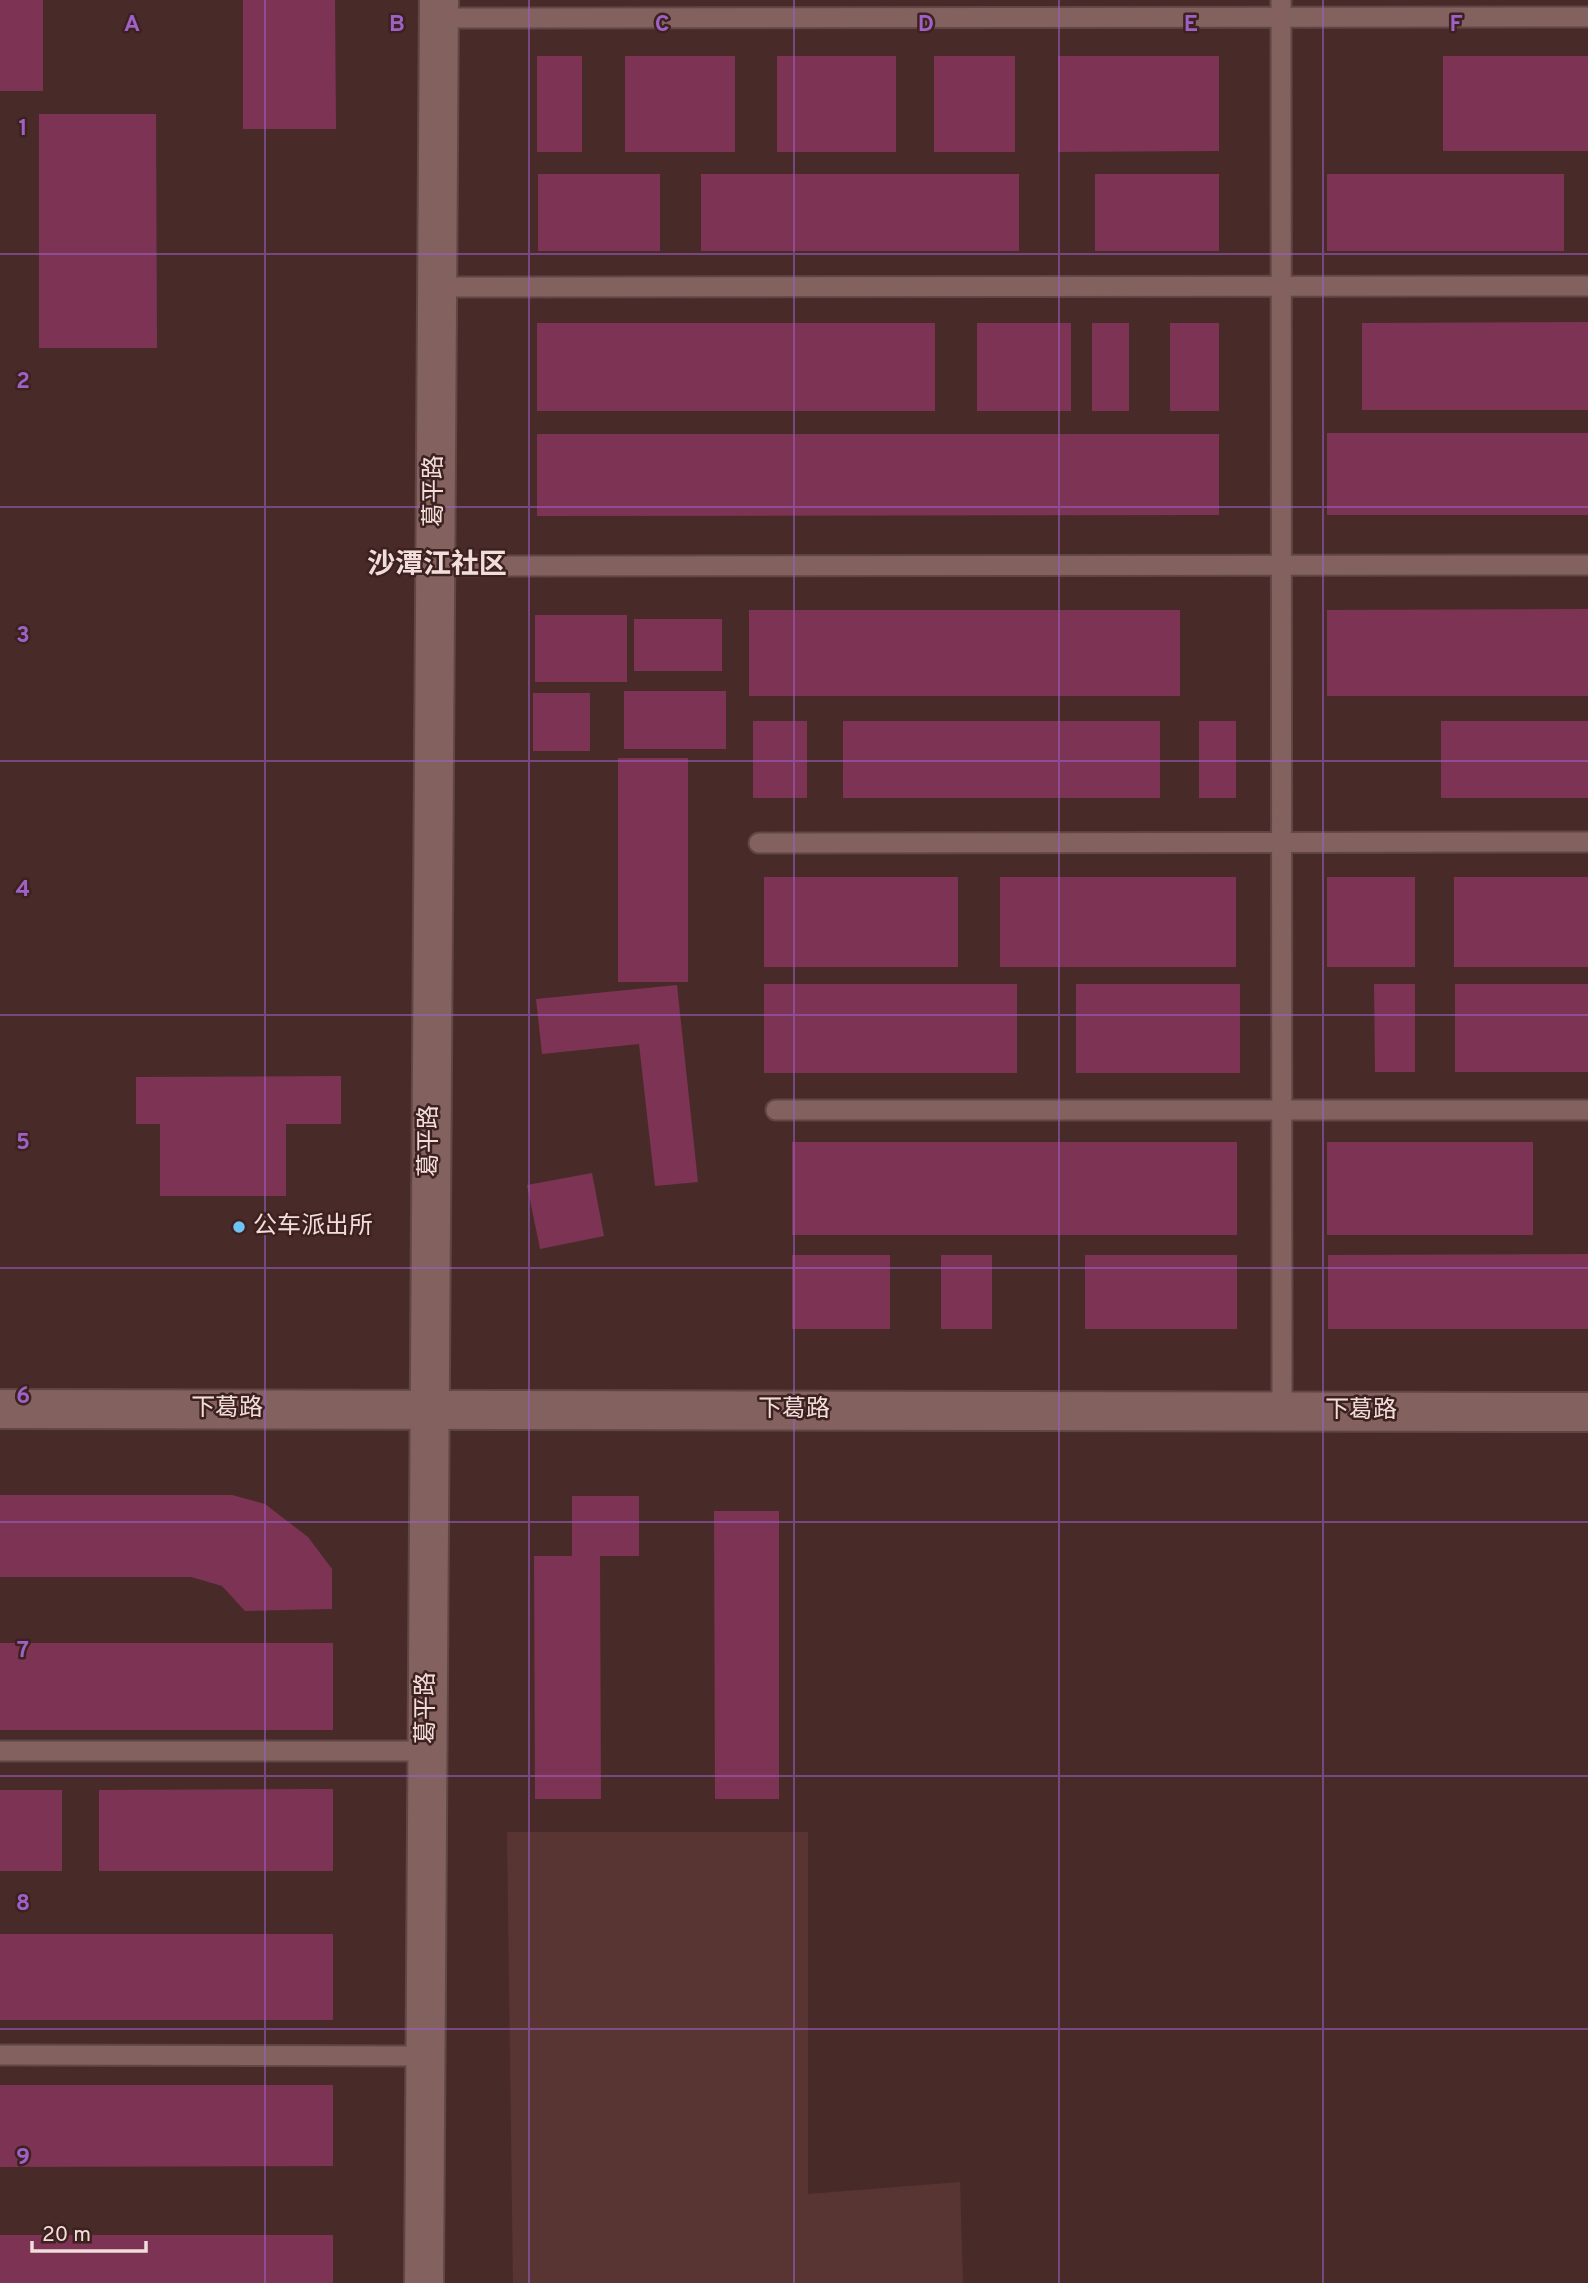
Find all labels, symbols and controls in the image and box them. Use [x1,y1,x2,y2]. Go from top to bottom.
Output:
text: A [124,11,140,40]
text: B [389,11,405,40]
text: C [655,11,669,40]
text: D [918,11,934,40]
text: E [1184,11,1198,40]
text: F [1449,11,1463,40]
text: 1 [18,115,28,144]
text: 2 [16,368,30,397]
street label: 葛平路 [420,455,450,527]
district label: 沙潭江社区 [367,548,507,584]
text: 3 [16,622,30,651]
text: 4 [16,876,30,905]
street label: 葛平路 [415,1105,445,1177]
text: 5 [16,1129,30,1158]
place label: 公车派出所 [253,1212,373,1242]
marker: 公车派出所 [231,1219,247,1235]
text: 6 [16,1383,30,1412]
street label: 下葛路 [191,1394,263,1424]
street label: 下葛路 [758,1395,830,1425]
street label: 下葛路 [1325,1396,1397,1426]
text: 7 [17,1637,29,1666]
street label: 葛平路 [412,1672,442,1744]
text: 8 [16,1890,30,1919]
text: 9 [16,2144,30,2173]
scale bar [32,2210,145,2254]
text: 20 m [42,2222,91,2249]

